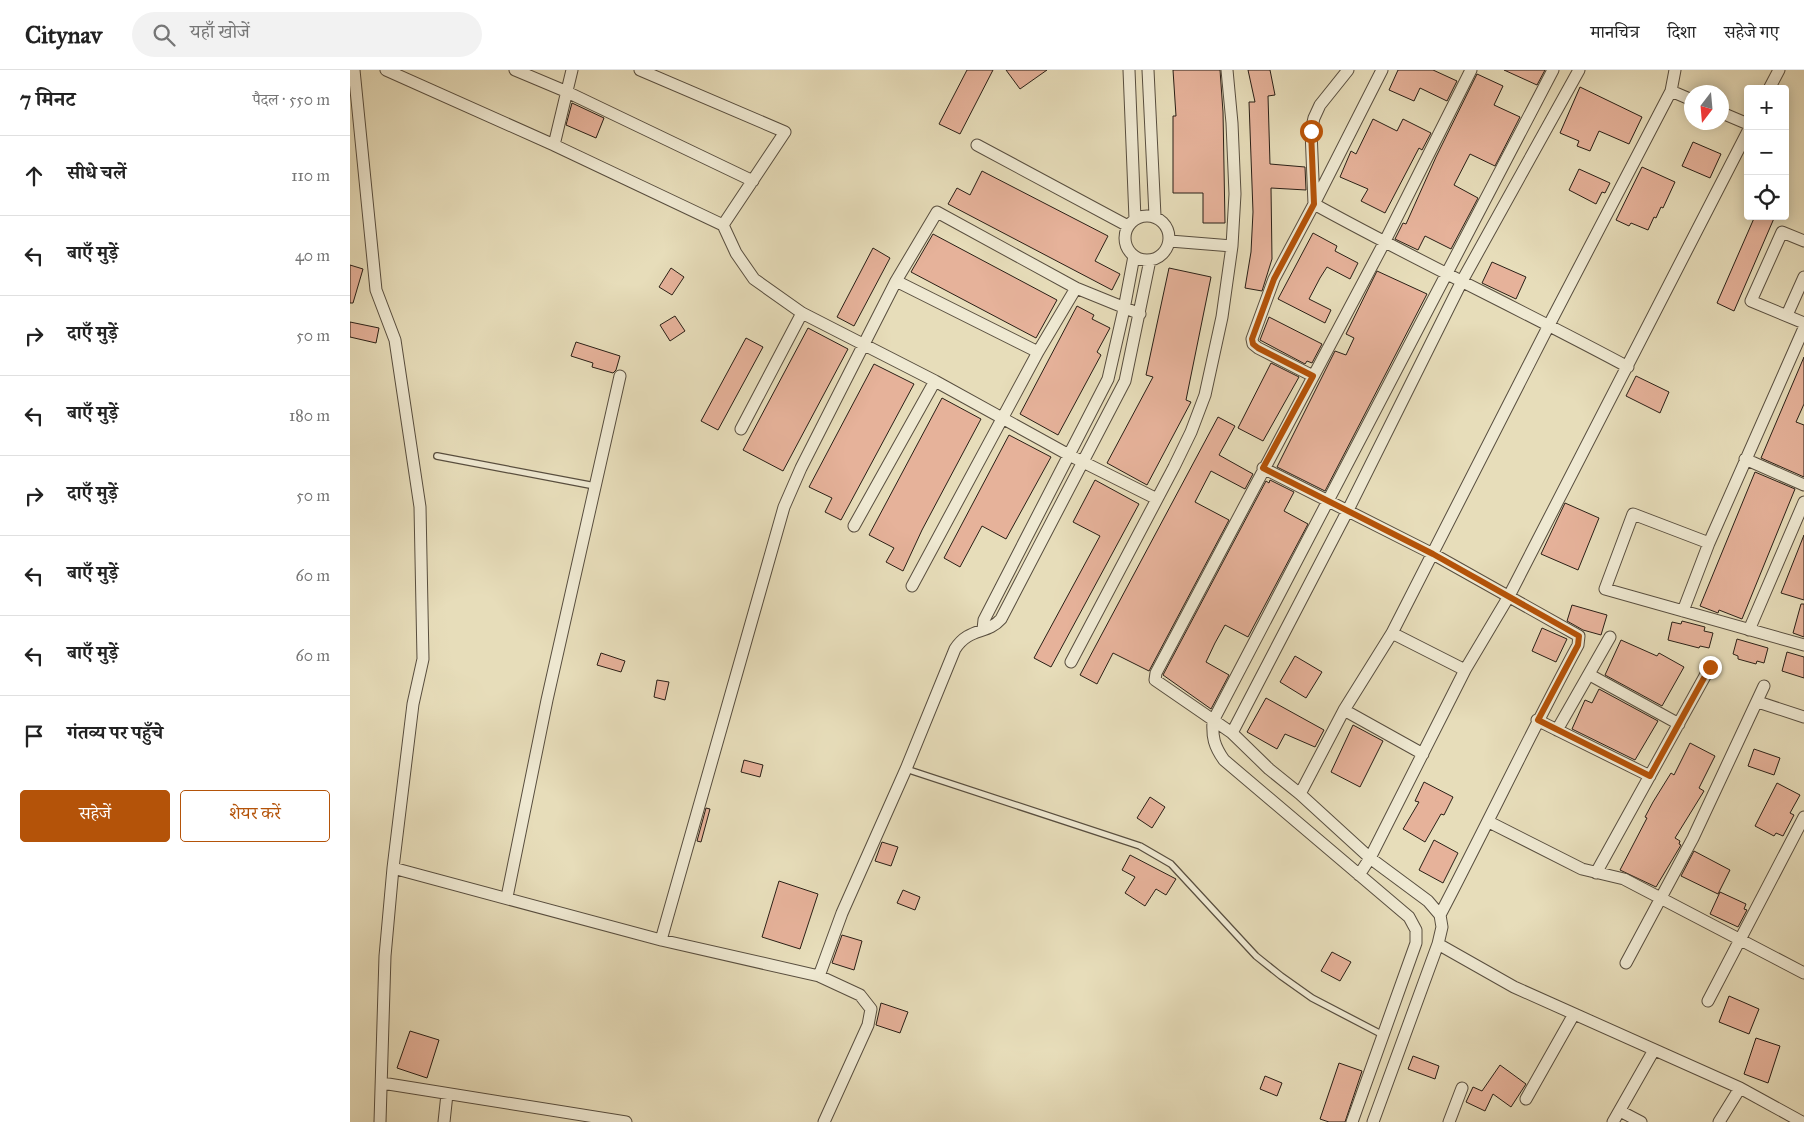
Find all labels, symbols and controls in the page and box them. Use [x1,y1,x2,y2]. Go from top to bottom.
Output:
search box [132,12,482,57]
text: Citynav [25,20,102,50]
text: यहाँ खोजें [190,20,250,43]
icon: search [150,21,178,49]
text: मानचित्र [1591,21,1639,43]
text: दिशा [1667,21,1696,43]
text: सहेजे गए [1724,21,1779,43]
north arrow [1684,85,1729,130]
map controls [1744,85,1789,220]
button: + [1744,85,1789,130]
text: 7 मिनट [20,86,76,112]
text: पैदल · 550 m [252,90,330,109]
route start [1300,120,1323,143]
button: − [1744,130,1789,175]
text: सीधे चलें [67,161,126,184]
icon: ahead [20,162,48,190]
text: 110 m [291,166,330,185]
button: locate [1744,175,1789,220]
text: बाएँ मुड़ें [67,241,118,264]
icon: left [20,242,48,270]
text: 40 m [295,246,330,265]
text: दाएँ मुड़ें [67,321,118,344]
icon: right [20,322,48,350]
text: 50 m [296,326,330,345]
text: बाएँ मुड़ें [67,401,118,424]
icon: left [20,402,48,430]
text: 180 m [289,406,330,425]
text: दाएँ मुड़ें [67,481,118,504]
icon: right [20,482,48,510]
text: 50 m [296,486,330,505]
text: बाएँ मुड़ें [67,561,118,584]
icon: left [20,562,48,590]
text: 60 m [296,566,330,585]
text: बाएँ मुड़ें [67,641,118,664]
icon: left [20,642,48,670]
text: 60 m [296,646,330,665]
route end [1699,656,1722,679]
text: गंतव्य पर पहुँचे [67,721,163,744]
icon: arrive [20,722,48,750]
button: सहेजें [20,790,170,842]
button: शेयर करें [180,790,330,842]

